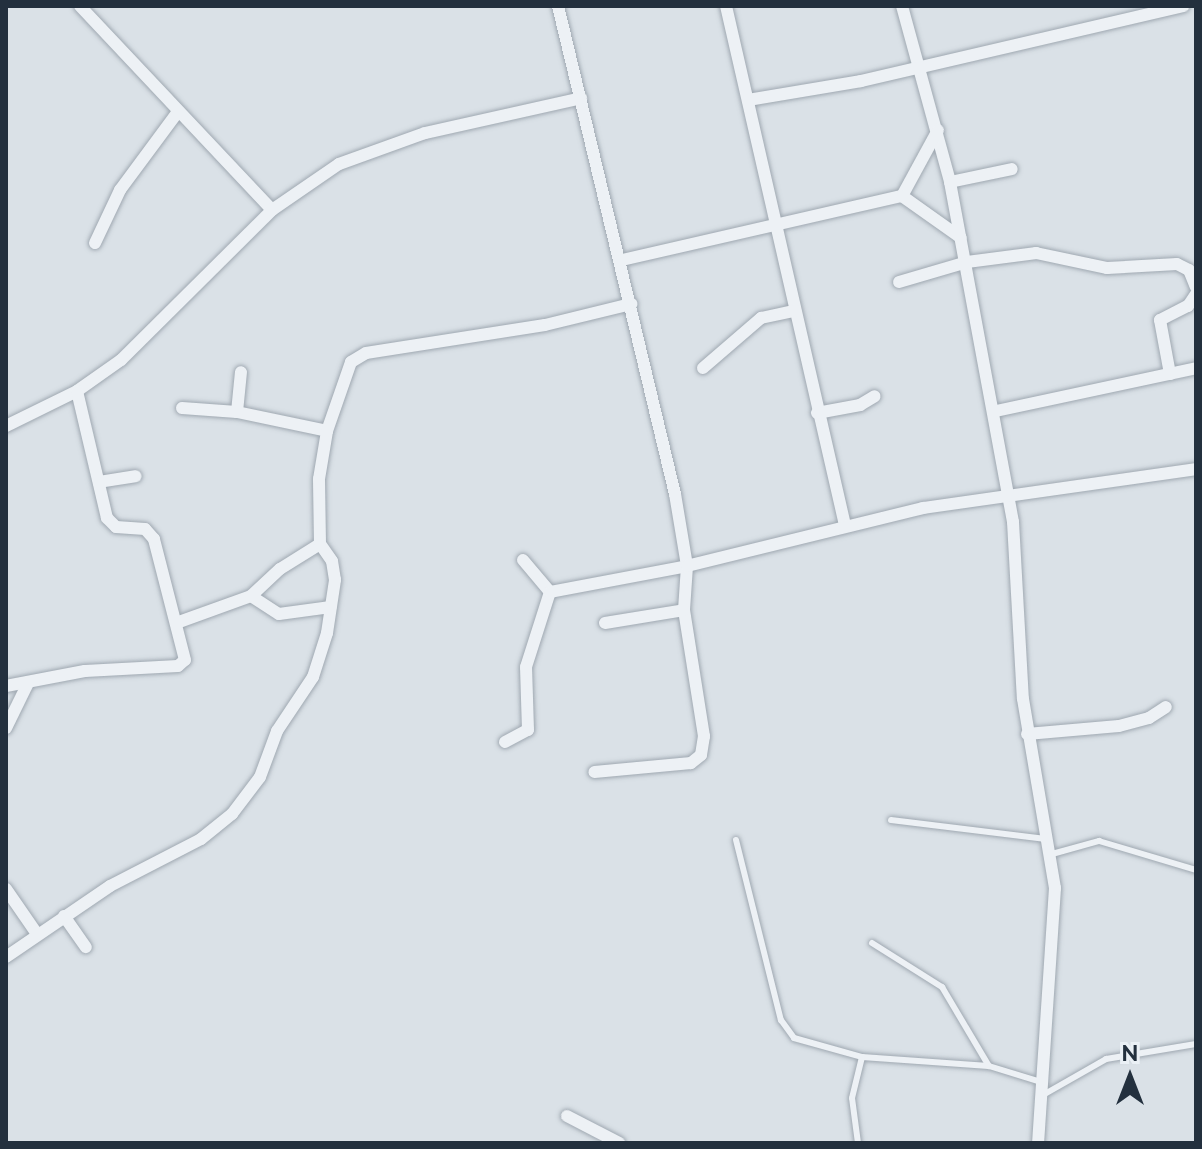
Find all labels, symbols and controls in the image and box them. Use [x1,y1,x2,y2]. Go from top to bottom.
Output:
north arrow [1090,1037,1170,1117]
text: N [1122,1040,1138,1066]

